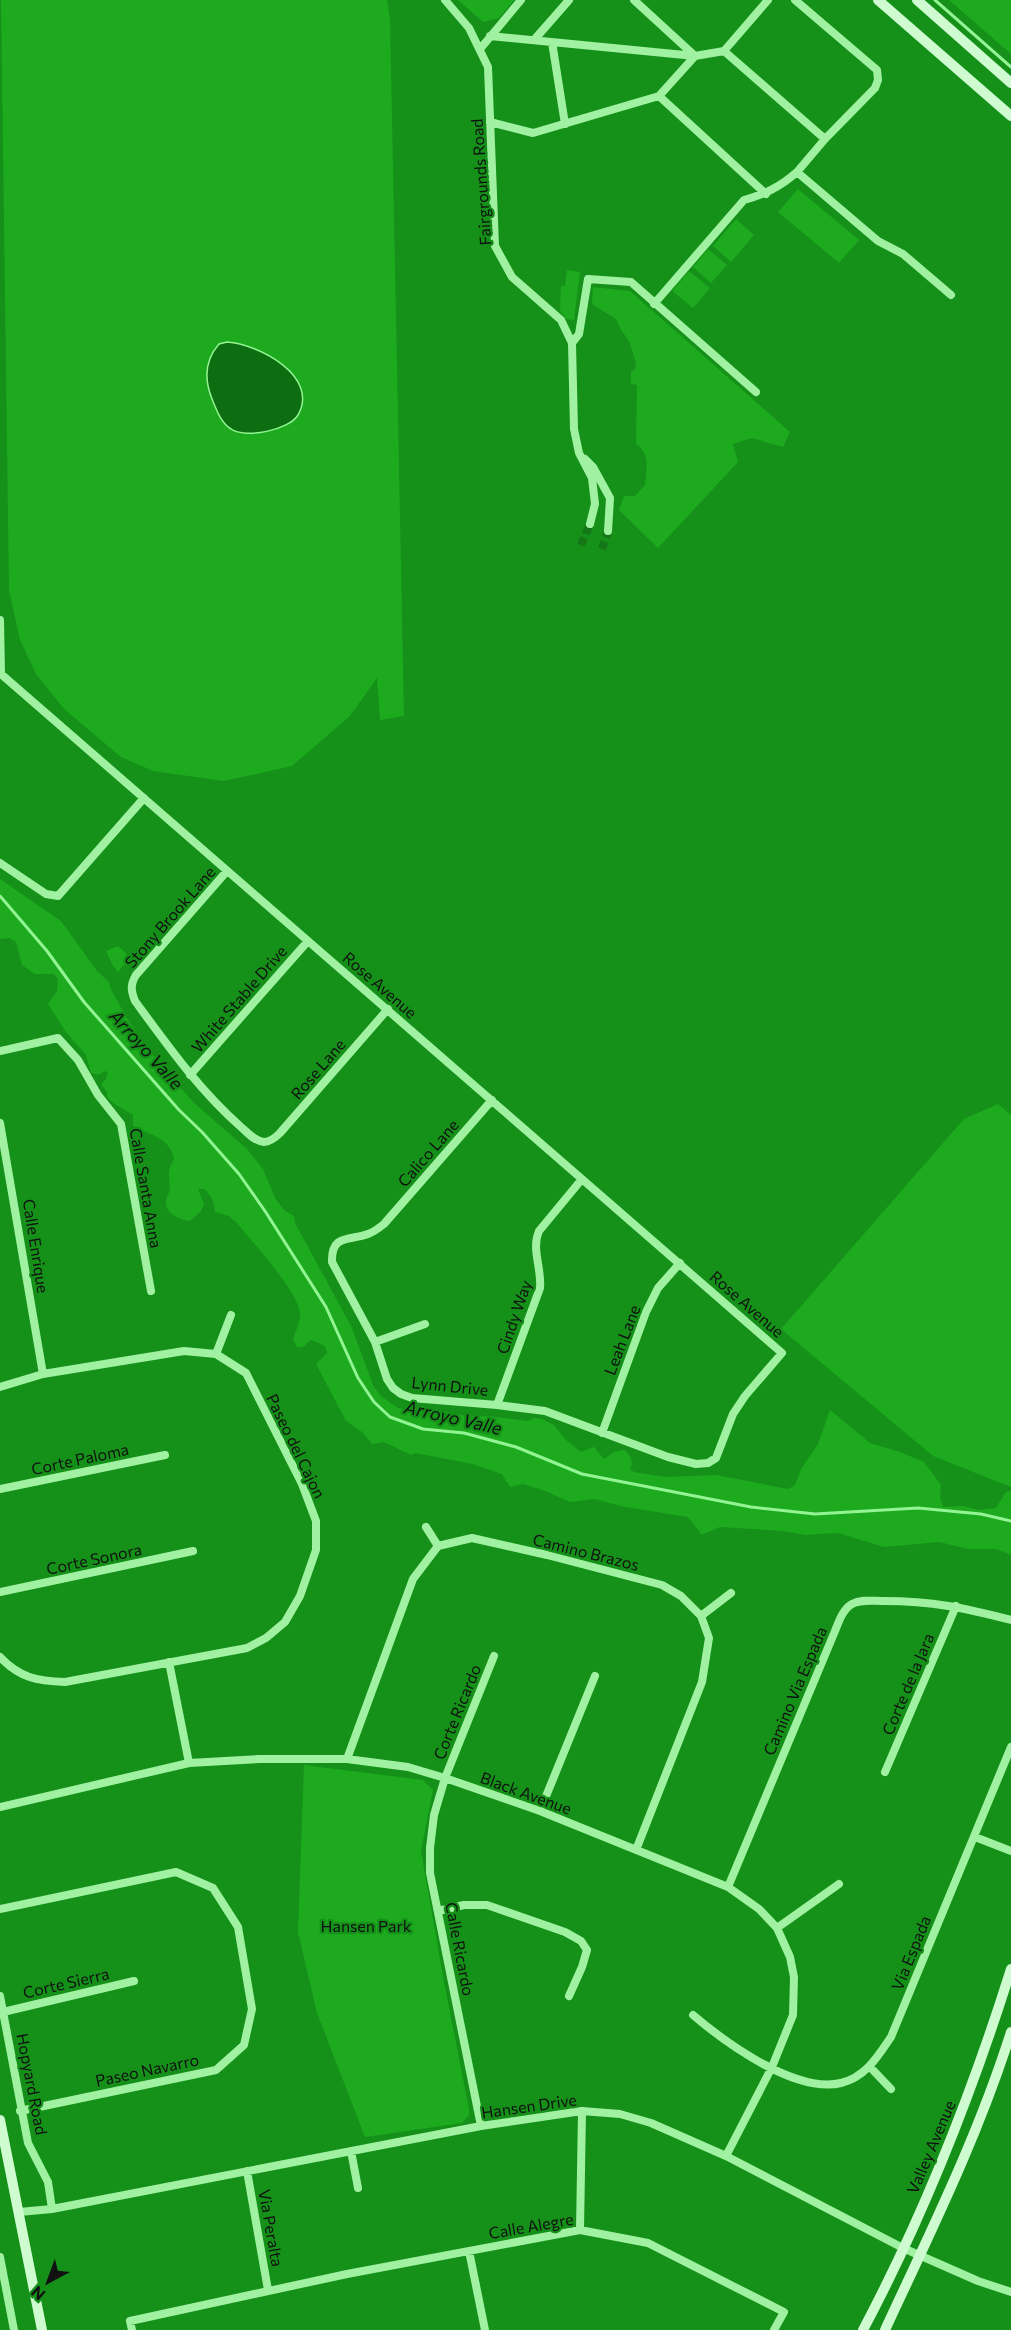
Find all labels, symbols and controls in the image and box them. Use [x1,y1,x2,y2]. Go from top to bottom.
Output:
street label: Fairgrounds Road [467,118,494,246]
street label: Stony Brook Lane [120,862,219,971]
street label: White Stable Drive [187,941,290,1056]
street label: Rose Avenue [339,947,421,1022]
water label: Arroyo Valle [105,1004,189,1094]
street label: Rose Lane [286,1035,349,1103]
street label: Calico Lane [393,1115,462,1190]
street label: Calle Santa Anna [127,1126,166,1249]
street label: Calle Enrique [20,1198,53,1294]
street label: Rose Avenue [706,1266,788,1341]
street label: Cindy Way [492,1277,535,1356]
street label: Leah Lane [600,1302,644,1377]
street label: Lynn Drive [411,1372,489,1399]
street label: Paseo del Cajon [263,1391,330,1501]
water label: Arroyo Valle [401,1395,505,1439]
street label: Corte Paloma [29,1439,130,1478]
street label: Camino Brazos [531,1529,641,1574]
street label: Corte Sonora [44,1539,143,1578]
street label: Camino Via Espada [759,1624,830,1758]
street label: Corte de la Jara [878,1630,938,1738]
street label: Corte Ricardo [429,1661,484,1762]
street label: Black Avenue [478,1767,574,1818]
street label: Calle Ricardo [442,1900,479,1997]
street label: Via Espada [887,1913,934,1993]
park label: Hansen Park [321,1916,412,1935]
street label: Corte Sierra [21,1963,111,2002]
street label: Hopyard Road [13,2031,52,2136]
street label: Paseo Navarro [93,2049,200,2090]
street label: Hansen Drive [480,2089,578,2122]
street label: Valley Avenue [902,2097,959,2196]
street label: Via Peralta [255,2188,288,2268]
street label: Calle Alegre [487,2209,575,2242]
north arrow [18,2252,78,2312]
text: N [27,2283,49,2305]

